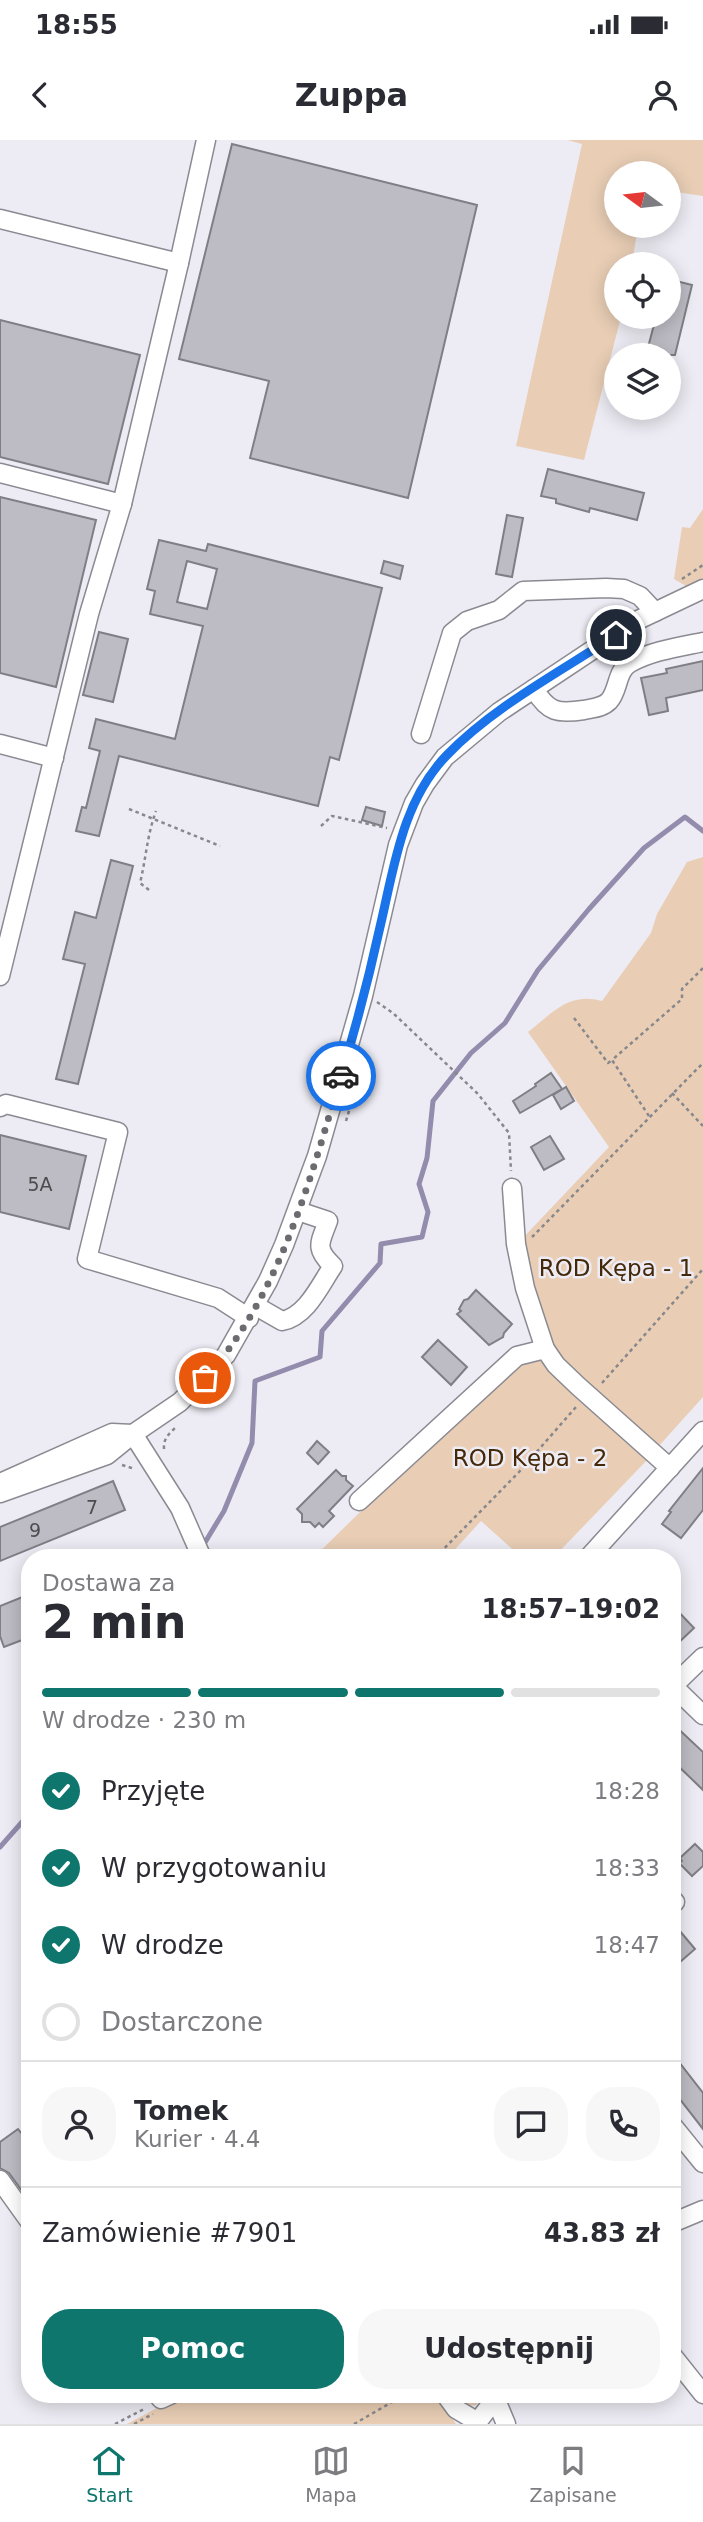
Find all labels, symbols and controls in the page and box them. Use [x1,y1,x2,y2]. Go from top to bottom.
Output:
text: 18:55 [35,10,118,40]
icon: back [21,76,59,114]
text: Zuppa [295,76,408,114]
icon: person [644,76,682,114]
north arrow [604,161,681,238]
map controls [604,161,681,420]
button: locate [604,252,681,329]
button: layers [604,343,681,420]
pin [586,605,646,665]
icon: home [597,616,635,654]
courier [306,1041,376,1111]
icon: car [322,1057,360,1095]
house number: 5A [27,1173,53,1195]
park label: ROD Kępa - 1 [539,1255,693,1281]
pin [175,1348,235,1408]
icon: bag [186,1359,224,1397]
park label: ROD Kępa - 2 [453,1445,607,1471]
house number: 7 [86,1496,98,1518]
house number: 9 [29,1519,41,1541]
text: Dostawa za [42,1570,175,1596]
text: 18:57–19:02 [481,1594,660,1624]
text: 2 min [42,1595,186,1649]
text: W drodze · 230 m [42,1707,246,1733]
icon: check [42,1772,80,1810]
text: Przyjęte [101,1776,205,1806]
text: 18:28 [594,1778,660,1804]
icon: check [42,1849,80,1887]
text: W przygotowaniu [101,1853,327,1883]
text: 18:33 [594,1855,660,1881]
icon: check [42,1926,80,1964]
text: W drodze [101,1930,224,1960]
text: 18:47 [594,1932,660,1958]
text: Dostarczone [101,2007,263,2037]
button: person [42,2087,116,2161]
button: chat [494,2087,568,2161]
button: phone [586,2087,660,2161]
text: Tomek [134,2096,228,2126]
text: Kurier · 4.4 [134,2126,260,2152]
text: Zamówienie #7901 [42,2218,297,2248]
text: 43.83 zł [544,2218,660,2248]
button: Pomoc [42,2309,344,2389]
button: Udostępnij [358,2309,660,2389]
tab: Start [86,2442,133,2506]
tab: Mapa [305,2442,357,2506]
tab: Zapisane [529,2442,617,2506]

